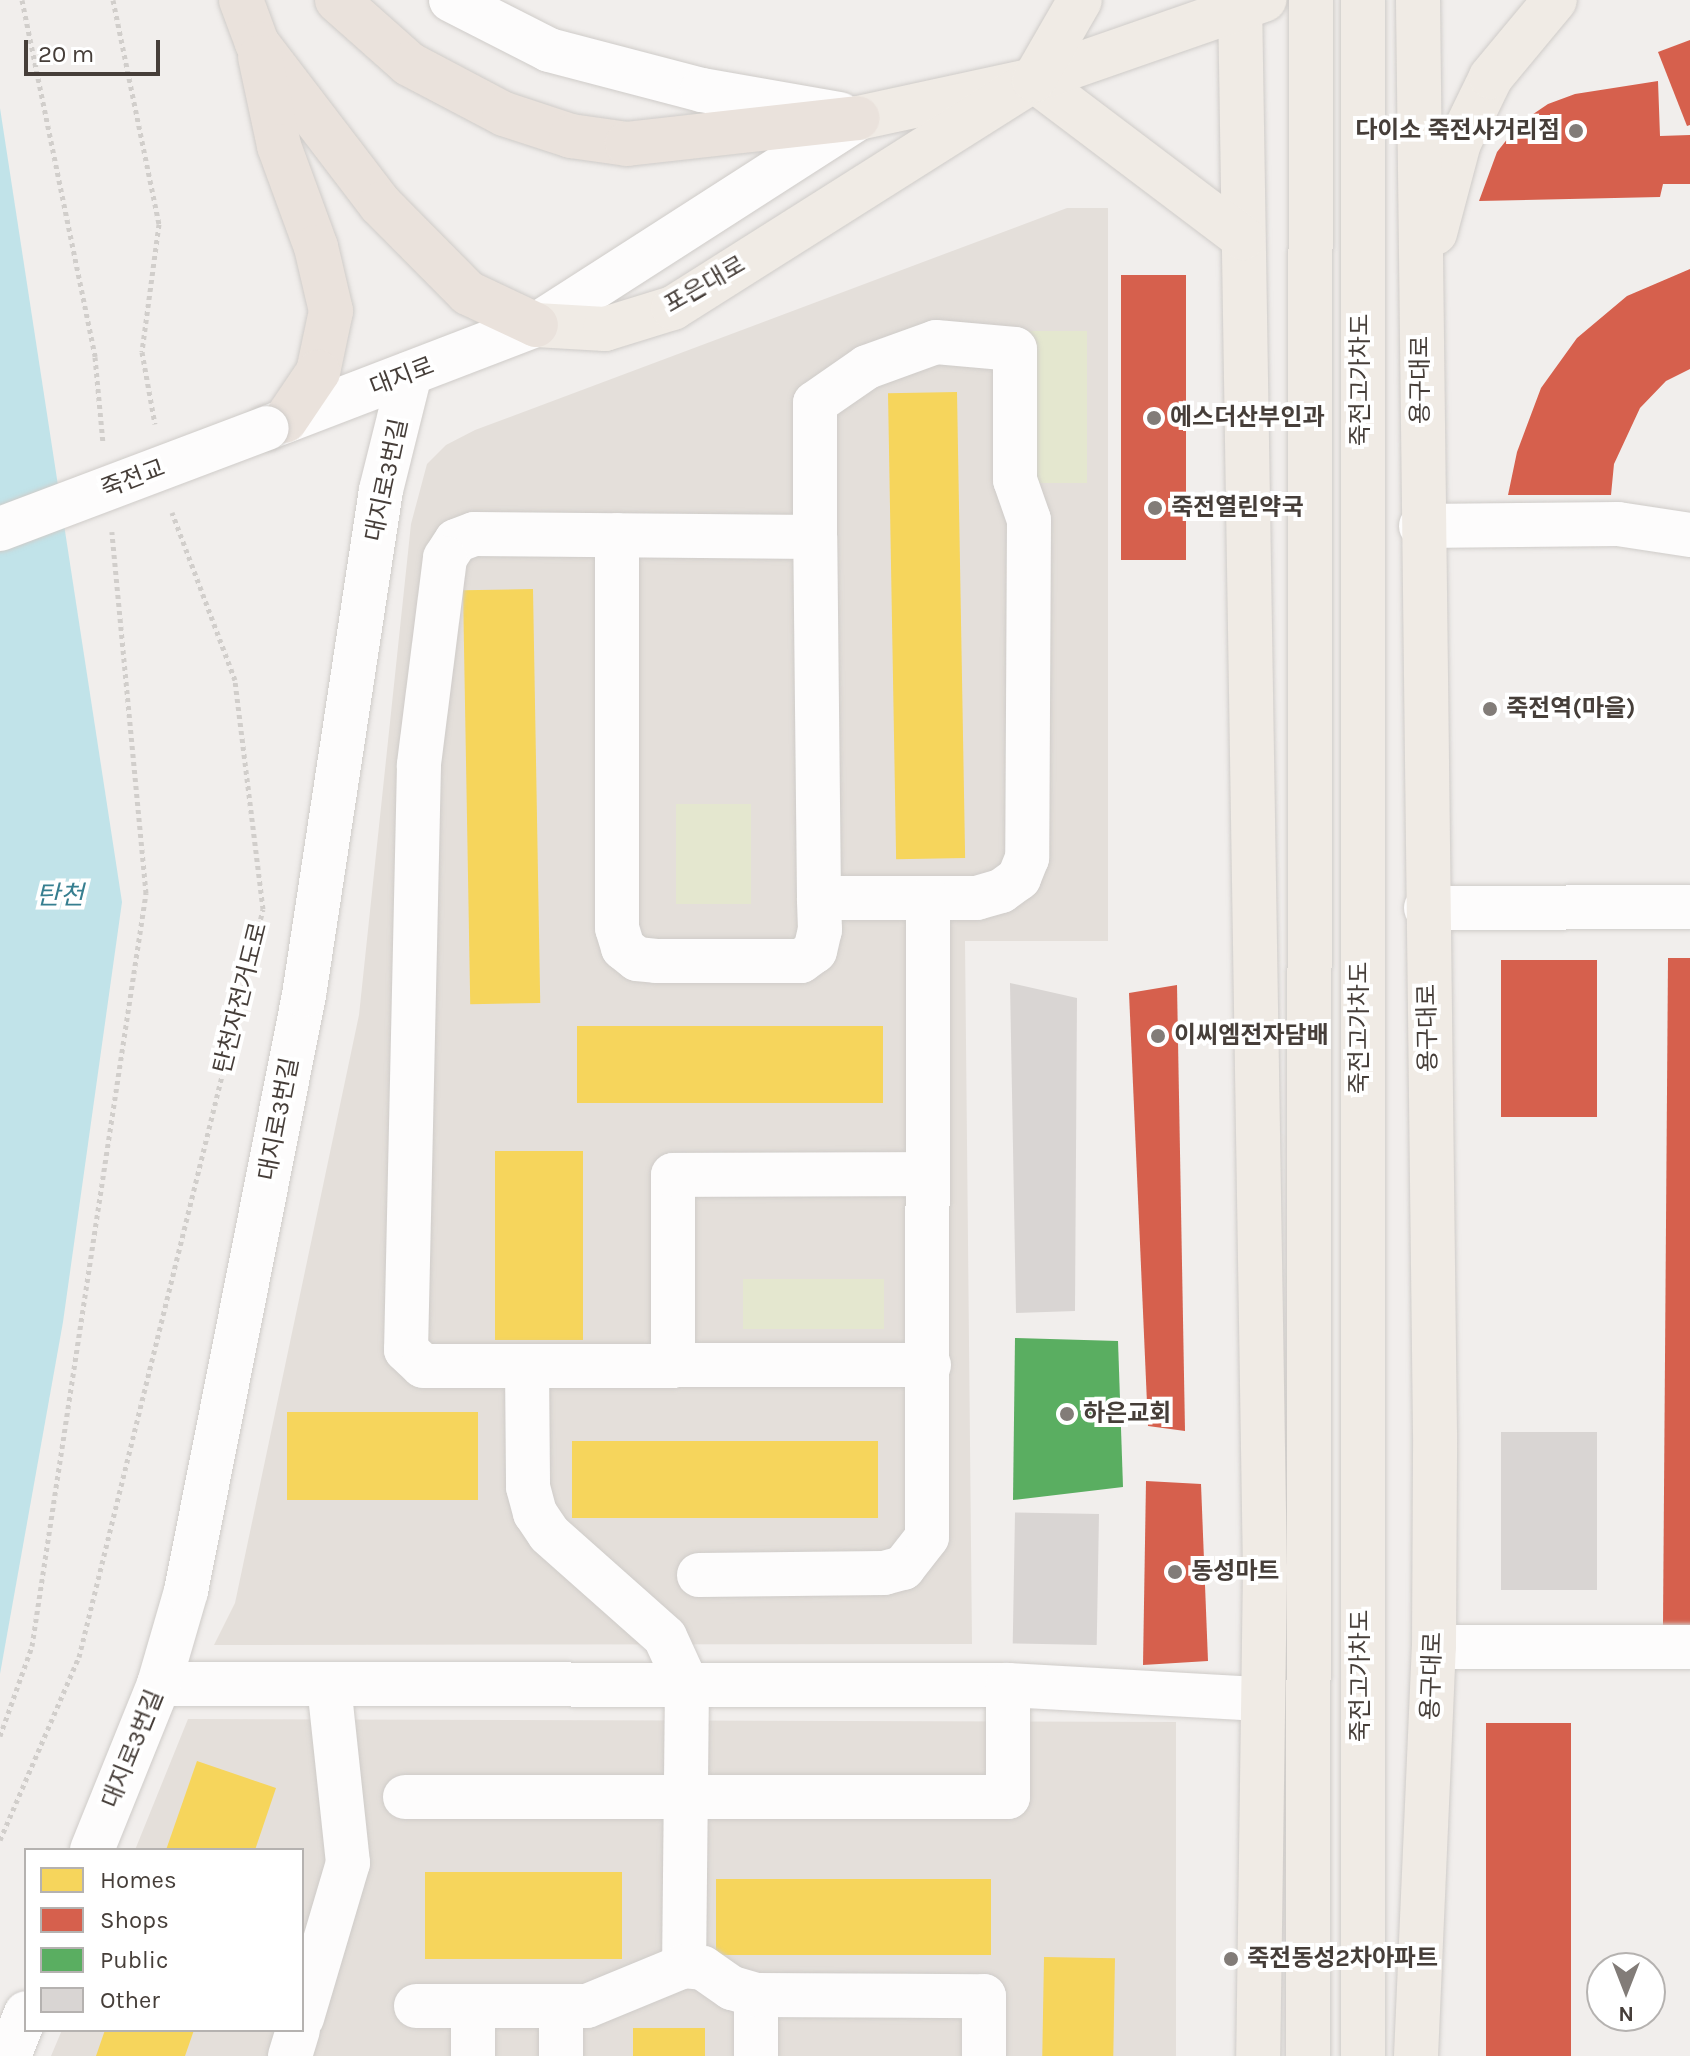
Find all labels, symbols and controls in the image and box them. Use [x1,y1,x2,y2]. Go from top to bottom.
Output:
scale bar [28,24,164,74]
text: 20 m [38,40,94,68]
place label: 다이소 죽전사거리점 [1355,117,1560,145]
marker: 다이소 죽전사거리점 [1567,122,1585,140]
street label: 포은대로 [660,250,750,320]
street label: 죽전고가차도 [1347,314,1375,446]
street label: 용구대로 [1407,336,1435,424]
street label: 대지로 [366,352,438,402]
place label: 에스더산부인과 [1170,404,1325,432]
marker: 에스더산부인과 [1145,409,1163,427]
street label: 대지로3번길 [360,416,414,544]
street label: 죽전교 [97,454,169,504]
place label: 죽전열린약국 [1171,494,1303,522]
marker: 죽전열린약국 [1146,499,1164,517]
place label: 죽전역(마을) [1506,695,1636,723]
marker: 죽전역(마을) [1481,700,1499,718]
water label: 탄천 [36,880,84,912]
street label: 탄천자전거도로 [208,920,274,1076]
street label: 죽전고가차도 [1346,962,1374,1094]
street label: 용구대로 [1413,984,1443,1072]
place label: 이씨엠전자담배 [1174,1022,1329,1050]
marker: 이씨엠전자담배 [1149,1027,1167,1045]
street label: 대지로3번길 [253,1055,305,1183]
place label: 하은교회 [1083,1400,1171,1428]
marker: 하은교회 [1058,1405,1076,1423]
place label: 동성마트 [1191,1558,1279,1586]
marker: 동성마트 [1166,1563,1184,1581]
street label: 죽전고가차도 [1347,1610,1375,1742]
street label: 용구대로 [1416,1631,1448,1721]
street label: 대지로3번길 [96,1686,170,1812]
legend [24,1848,304,2032]
text: Homes [100,1866,177,1894]
text: Shops [100,1906,169,1934]
place label: 죽전동성2차아파트 [1247,1945,1438,1973]
text: Public [100,1946,168,1974]
marker: 죽전동성2차아파트 [1222,1950,1240,1968]
north arrow [1586,1952,1666,2032]
text: Other [100,1986,160,2014]
text: N [1618,2001,1634,2027]

